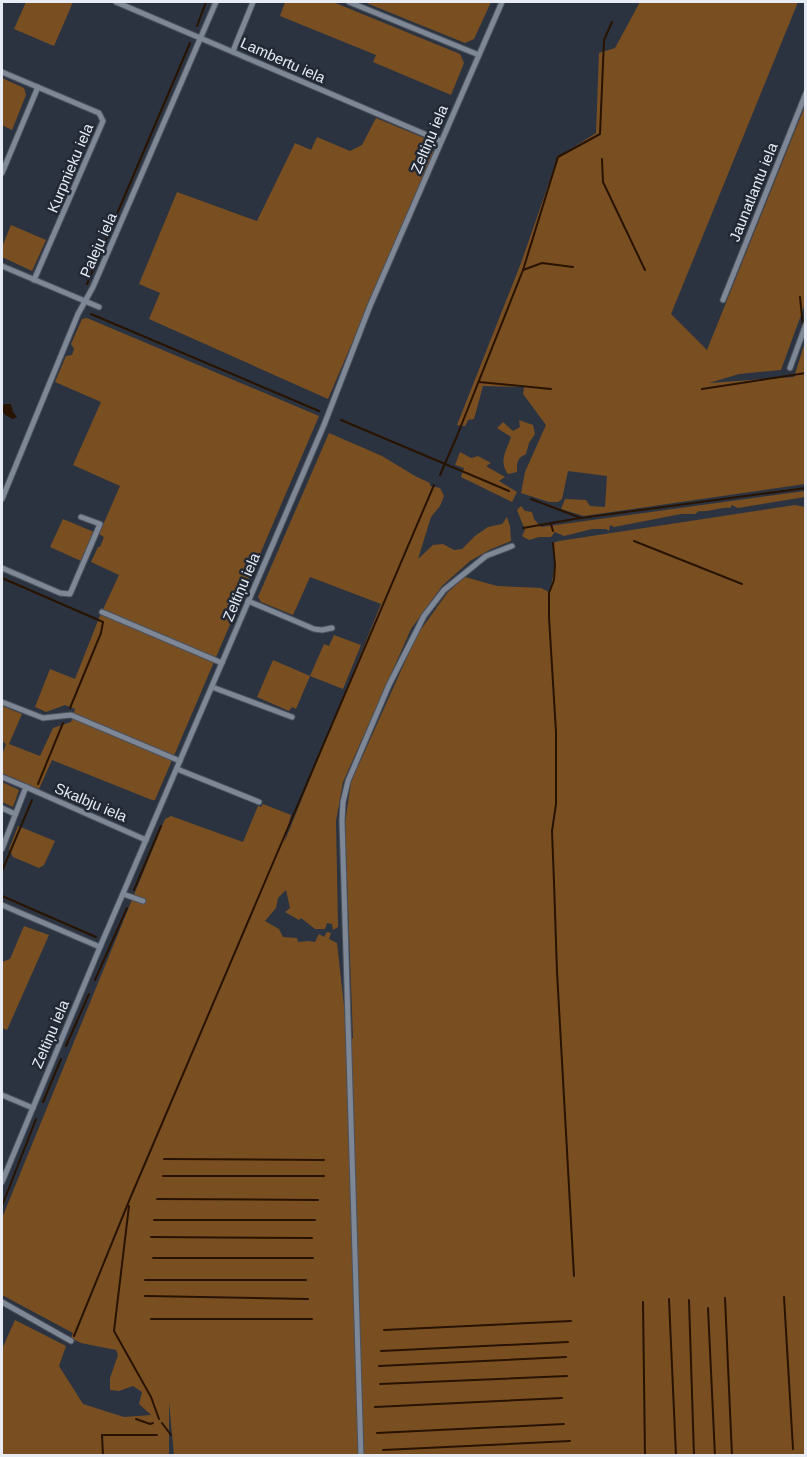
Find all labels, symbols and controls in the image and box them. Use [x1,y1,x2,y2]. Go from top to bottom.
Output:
street label: Lambertu iela [238,34,329,87]
street label: Zeltiņu iela [407,102,451,176]
street label: Kurpnieku iela [44,120,97,215]
street label: Jaunatlantu iela [725,139,781,244]
street label: Paleju iela [76,209,120,280]
street label: Zeltiņu iela [219,550,263,624]
street label: Skalbju iela [52,779,130,825]
street label: Zeltiņu iela [28,997,72,1071]

